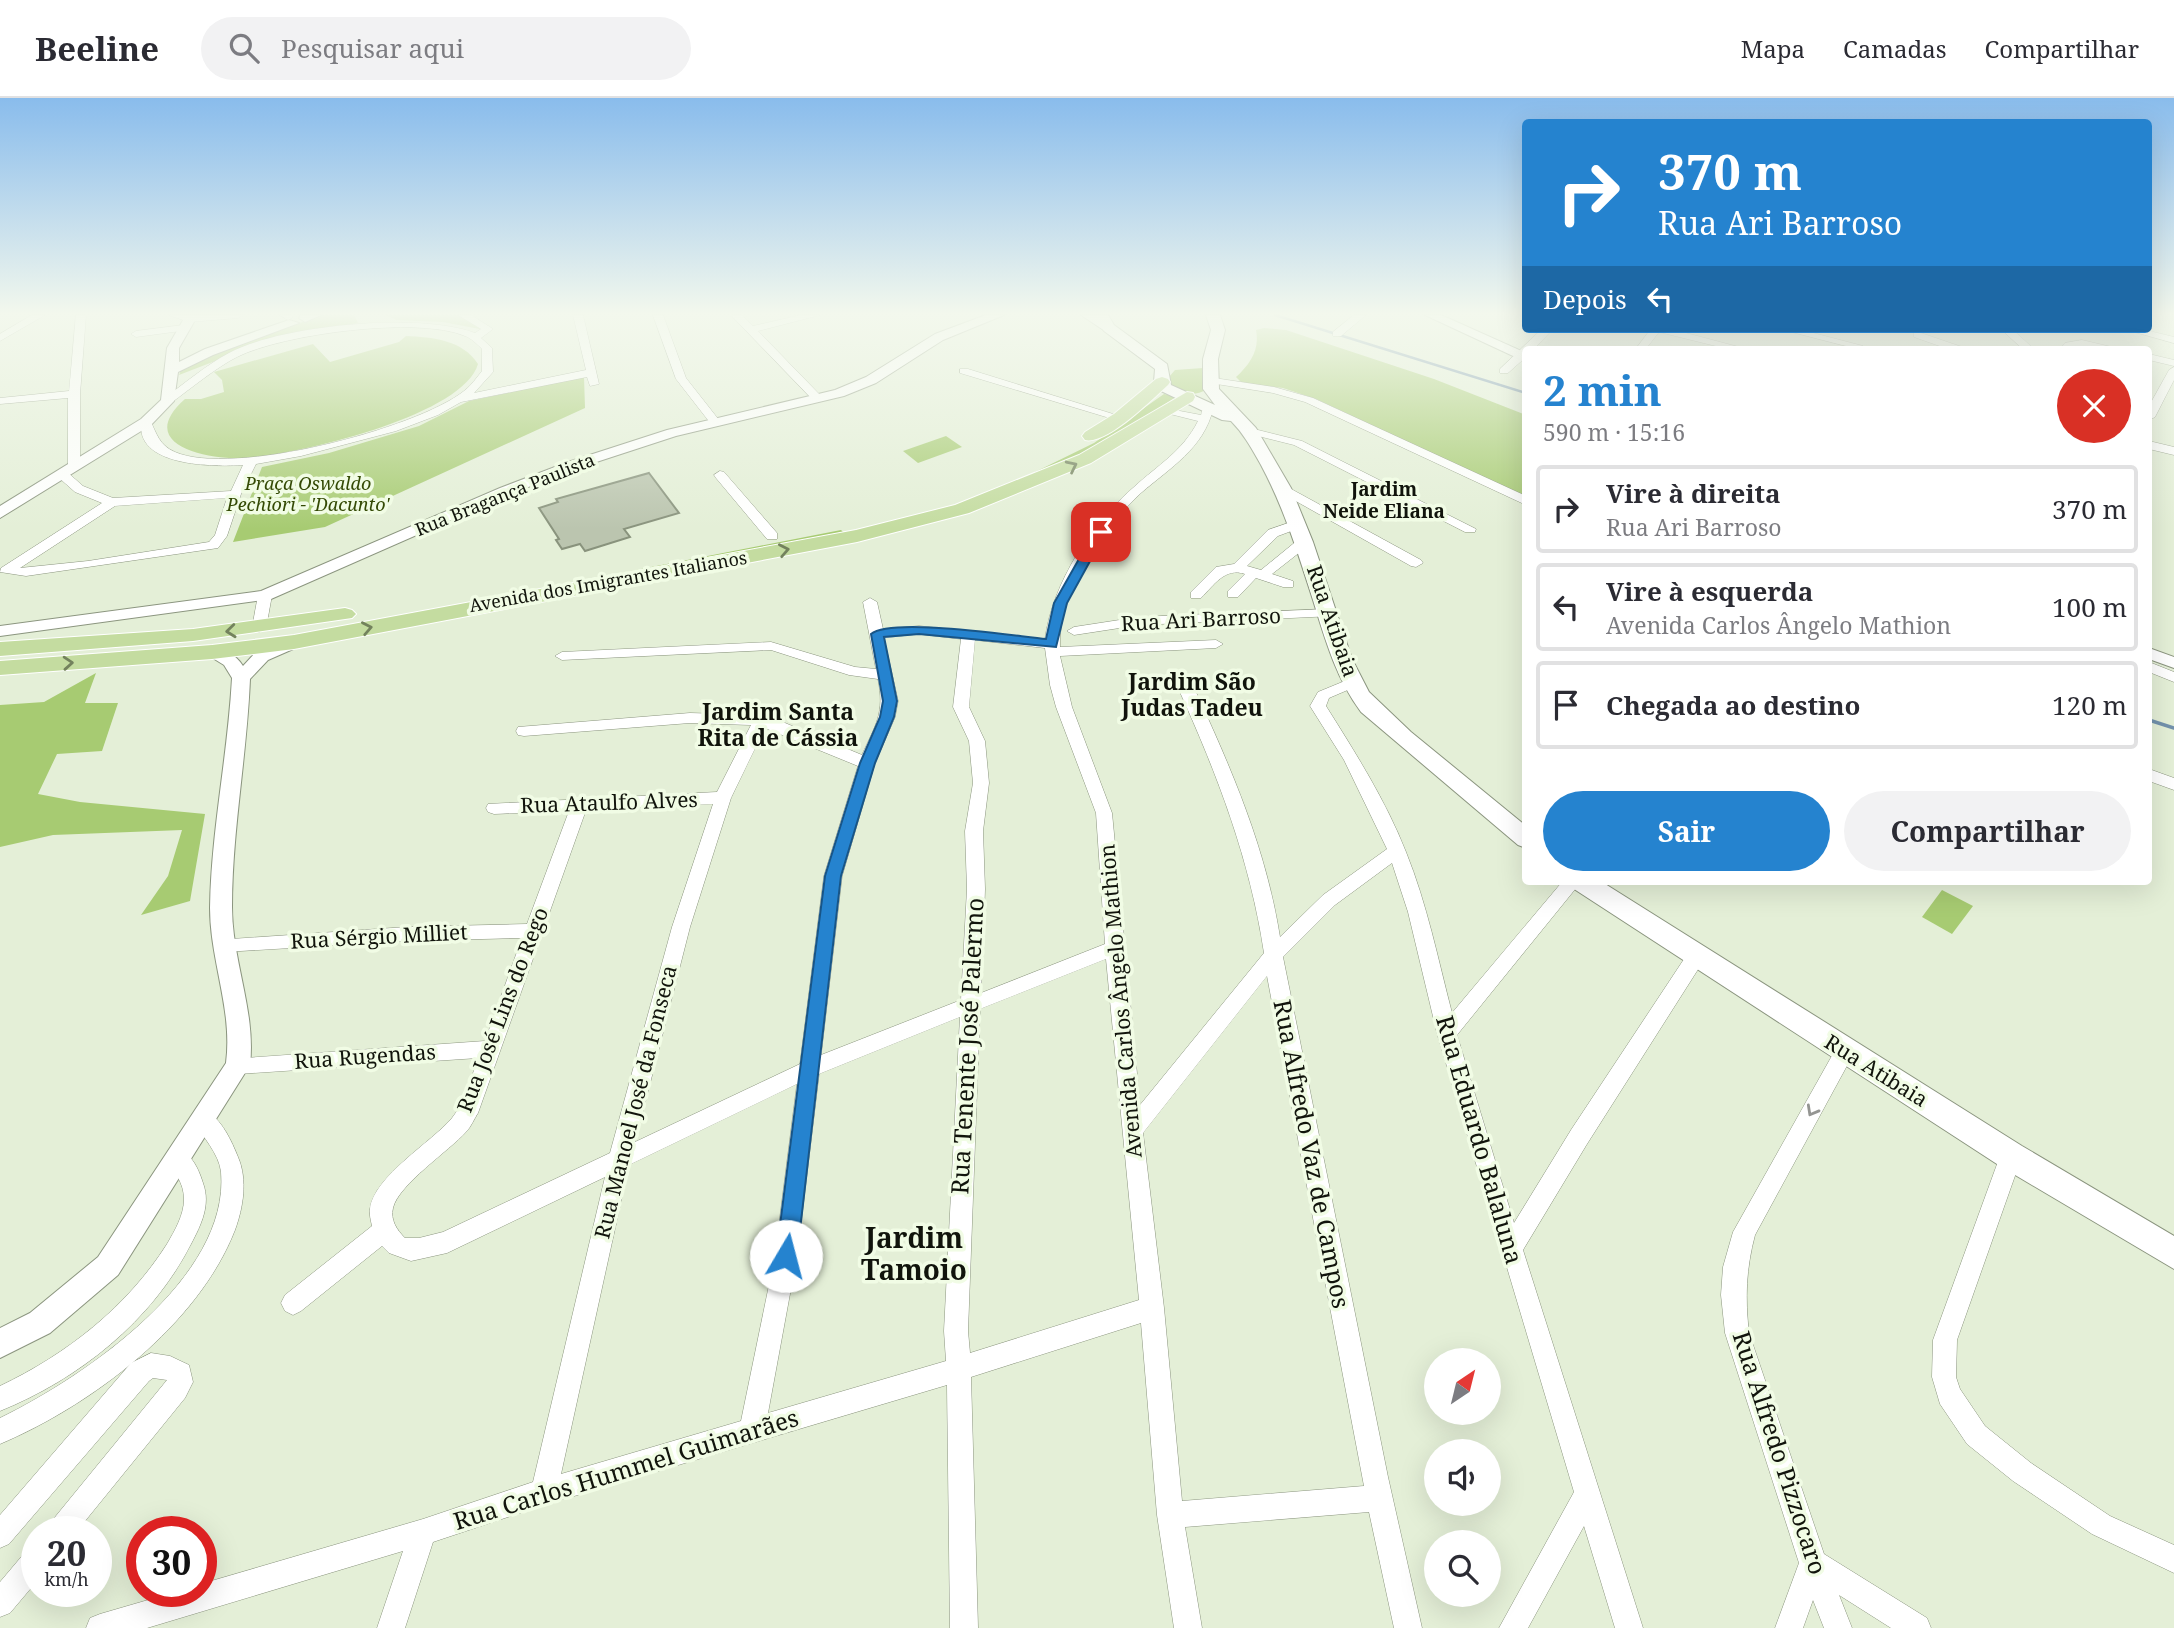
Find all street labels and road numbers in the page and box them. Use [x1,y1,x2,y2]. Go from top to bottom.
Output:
street label: Rua Bragança Paulista [411,447,598,541]
street label: Avenida dos Imigrantes Italianos [467,545,749,617]
street label: Rua Atibaia [1301,561,1365,680]
street label: Rua Ari Barroso [1120,601,1282,637]
street label: Rua Ataulfo Alves [520,785,698,819]
street label: Avenida Carlos Ângelo Mathion [1092,843,1148,1159]
street label: Rua Tenente José Palermo [942,897,991,1195]
street label: Rua José Lins do Rego [450,903,554,1116]
street label: Rua Sérgio Milliet [290,917,468,955]
street label: Rua Manoel José da Fonseca [587,962,683,1241]
street label: Rua Alfredo Vaz de Campos [1266,997,1359,1311]
street label: Rua Eduardo Balaluna [1429,1011,1532,1268]
street label: Rua Atibaia [1820,1027,1933,1113]
street label: Rua Rugendas [293,1037,437,1075]
street label: Rua Alfredo Pizzocaro [1725,1327,1835,1578]
street label: Rua Carlos Hummel Guimarães [449,1400,802,1537]

